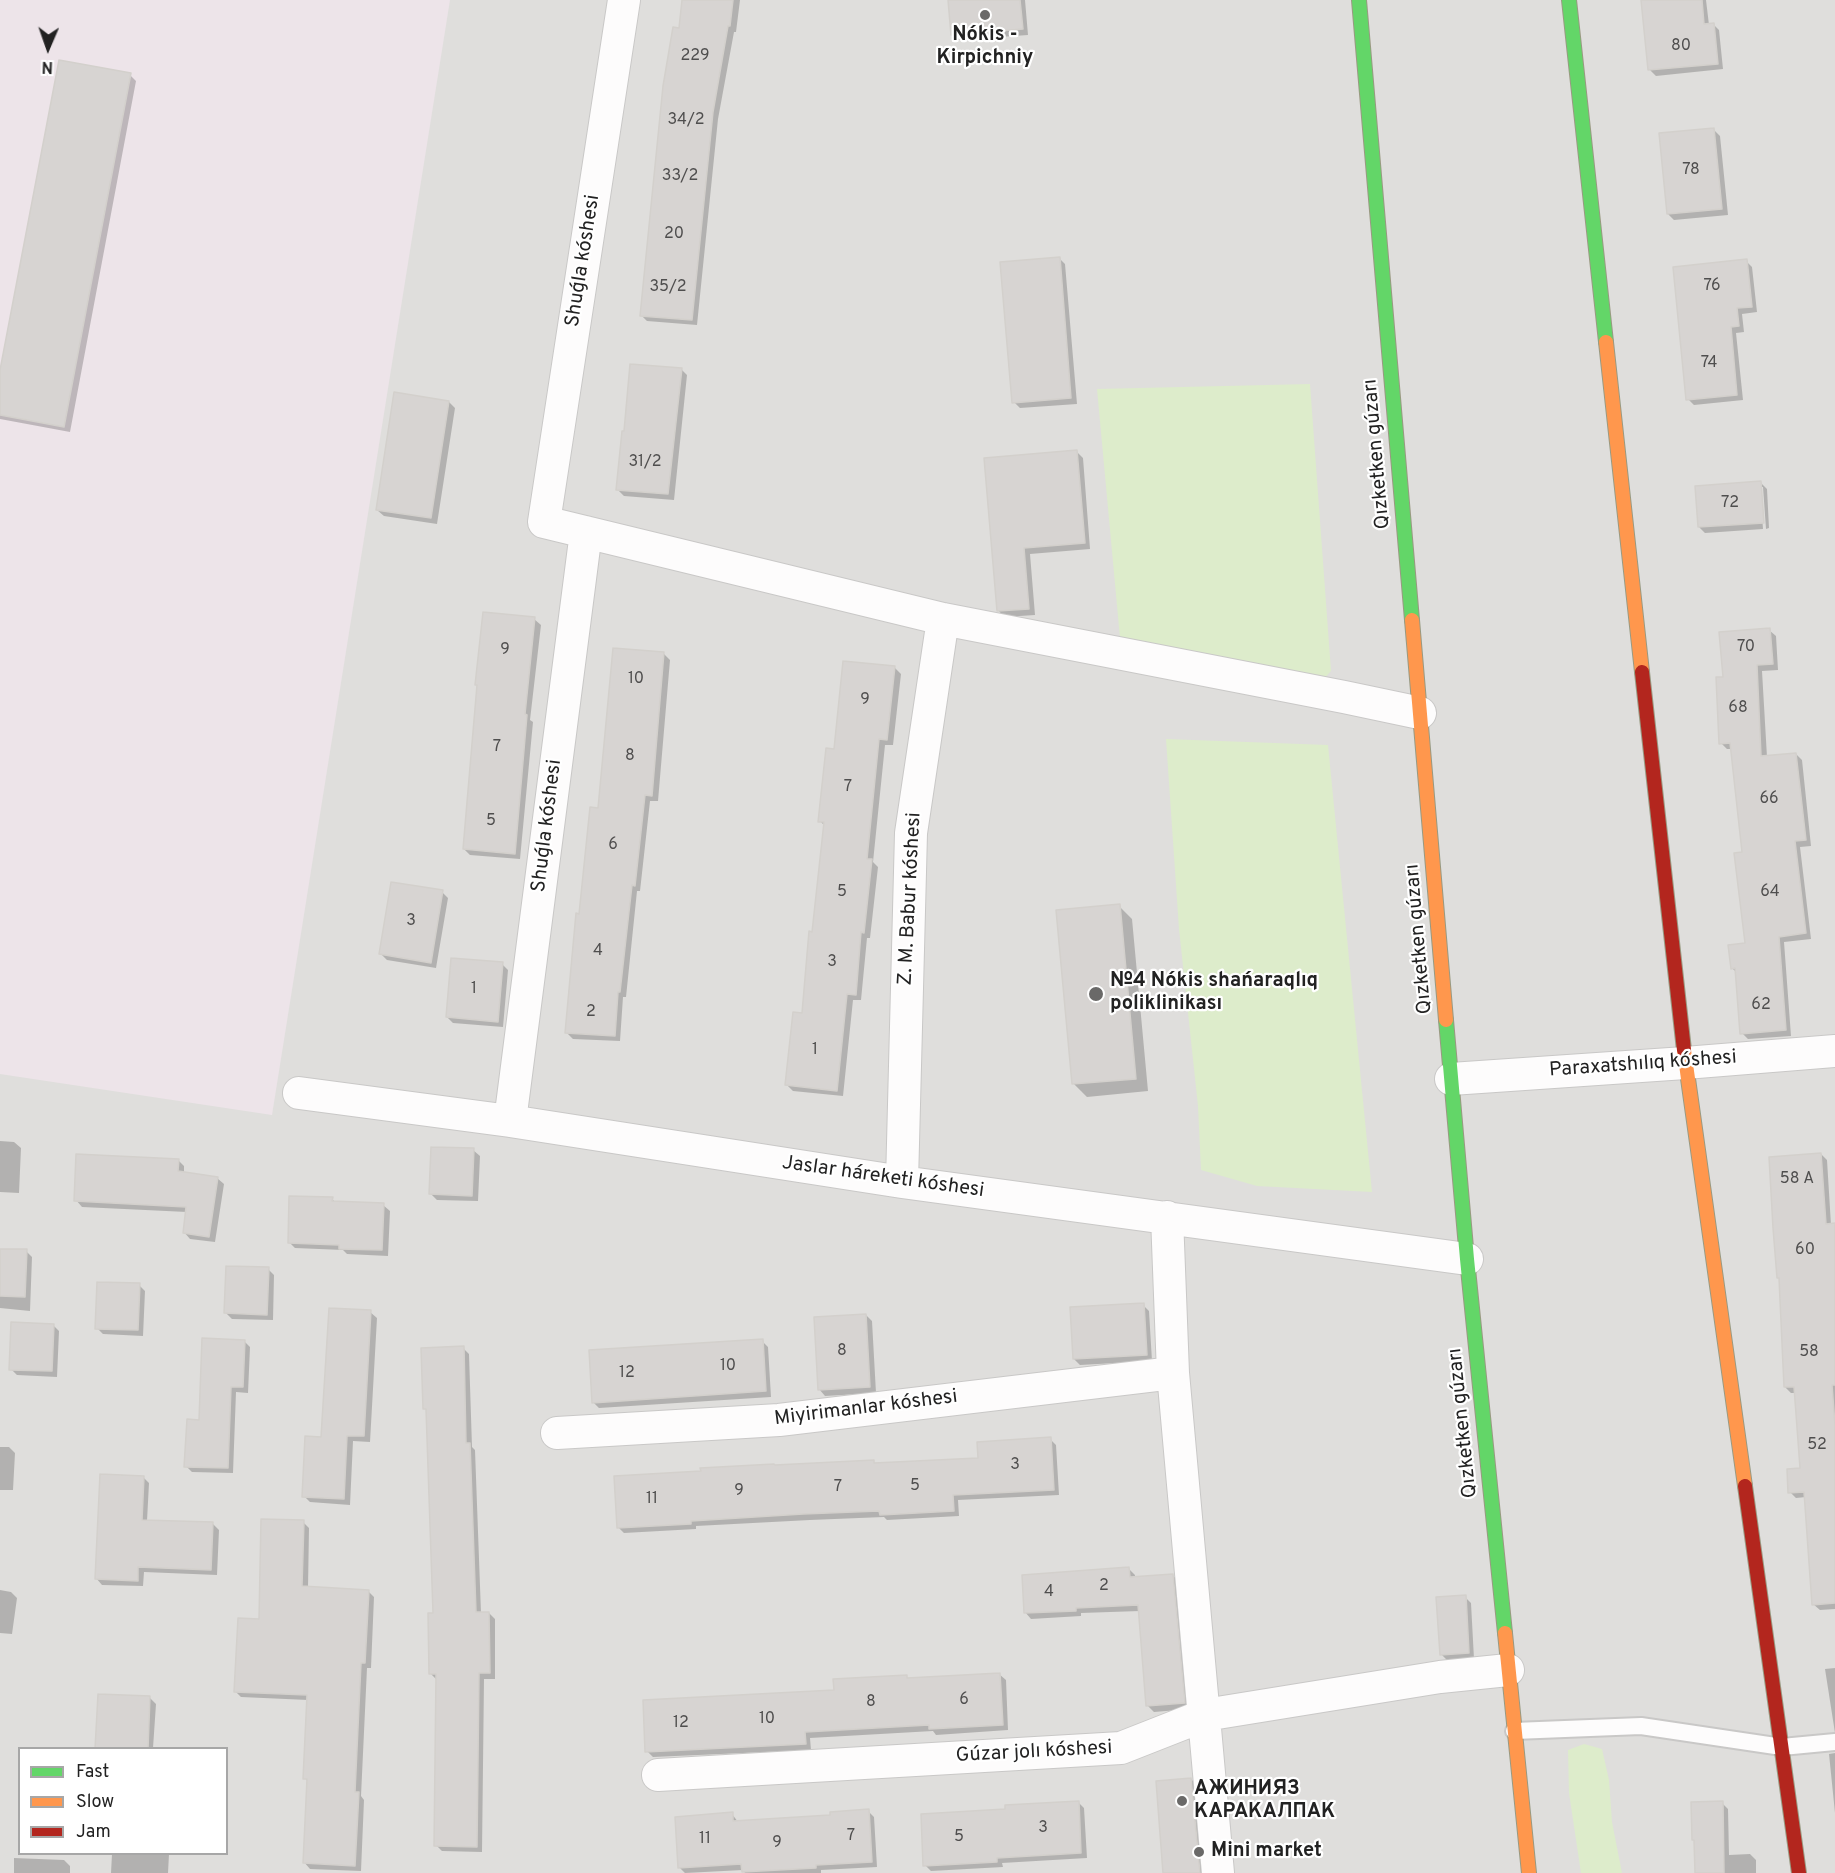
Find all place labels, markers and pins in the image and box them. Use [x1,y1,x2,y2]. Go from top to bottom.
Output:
marker: Nókis - Kirpichniy [978,8,992,22]
place label: Nókis - Kirpichniy [937,24,1033,71]
place label: №4 Nókis shańaraqlıq poliklinikası [1110,970,1318,1017]
marker: №4 Nókis shańaraqlıq poliklinikası [1087,985,1105,1003]
place label: АЖИНИЯЗ КАРАКАЛПАК [1194,1778,1335,1825]
marker: АЖИНИЯЗ КАРАКАЛПАК [1175,1794,1189,1808]
place label: Mini market [1211,1840,1322,1864]
marker: Mini market [1192,1845,1206,1859]

